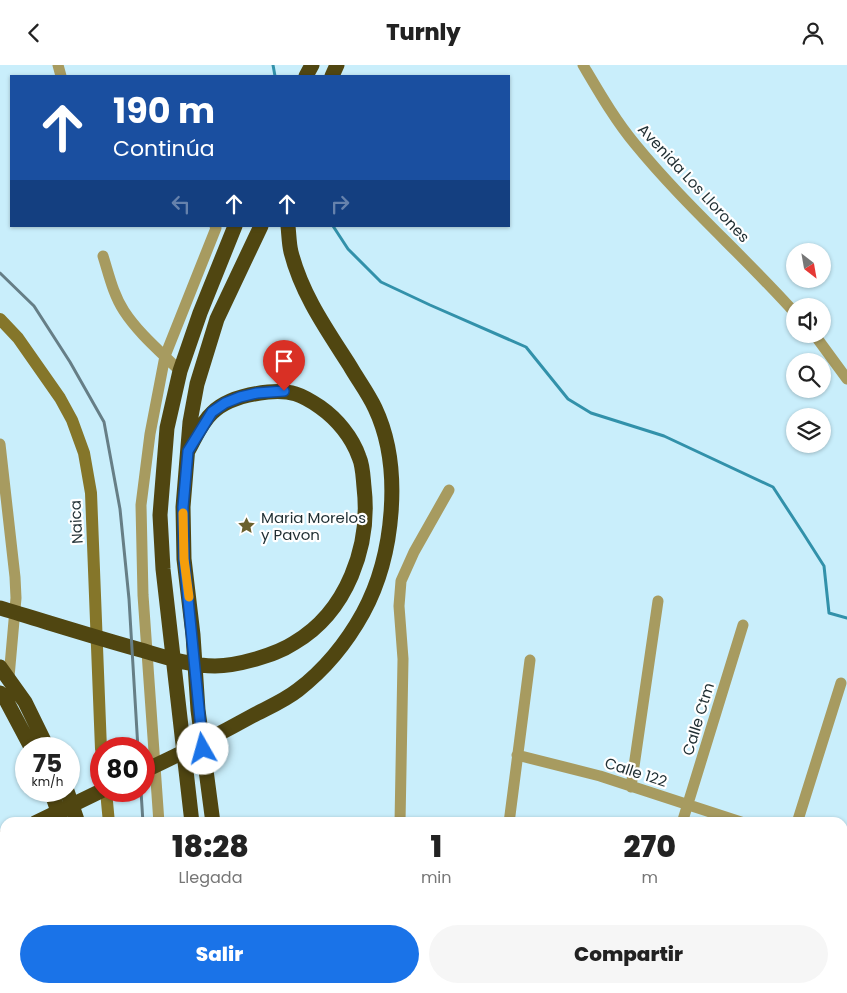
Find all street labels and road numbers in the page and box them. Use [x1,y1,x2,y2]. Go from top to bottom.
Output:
street label: Avenida Los Llorones [633,119,755,247]
street label: Naica [64,500,88,544]
street label: Calle Ctm [677,680,719,758]
street label: Calle 122 [602,752,670,792]

